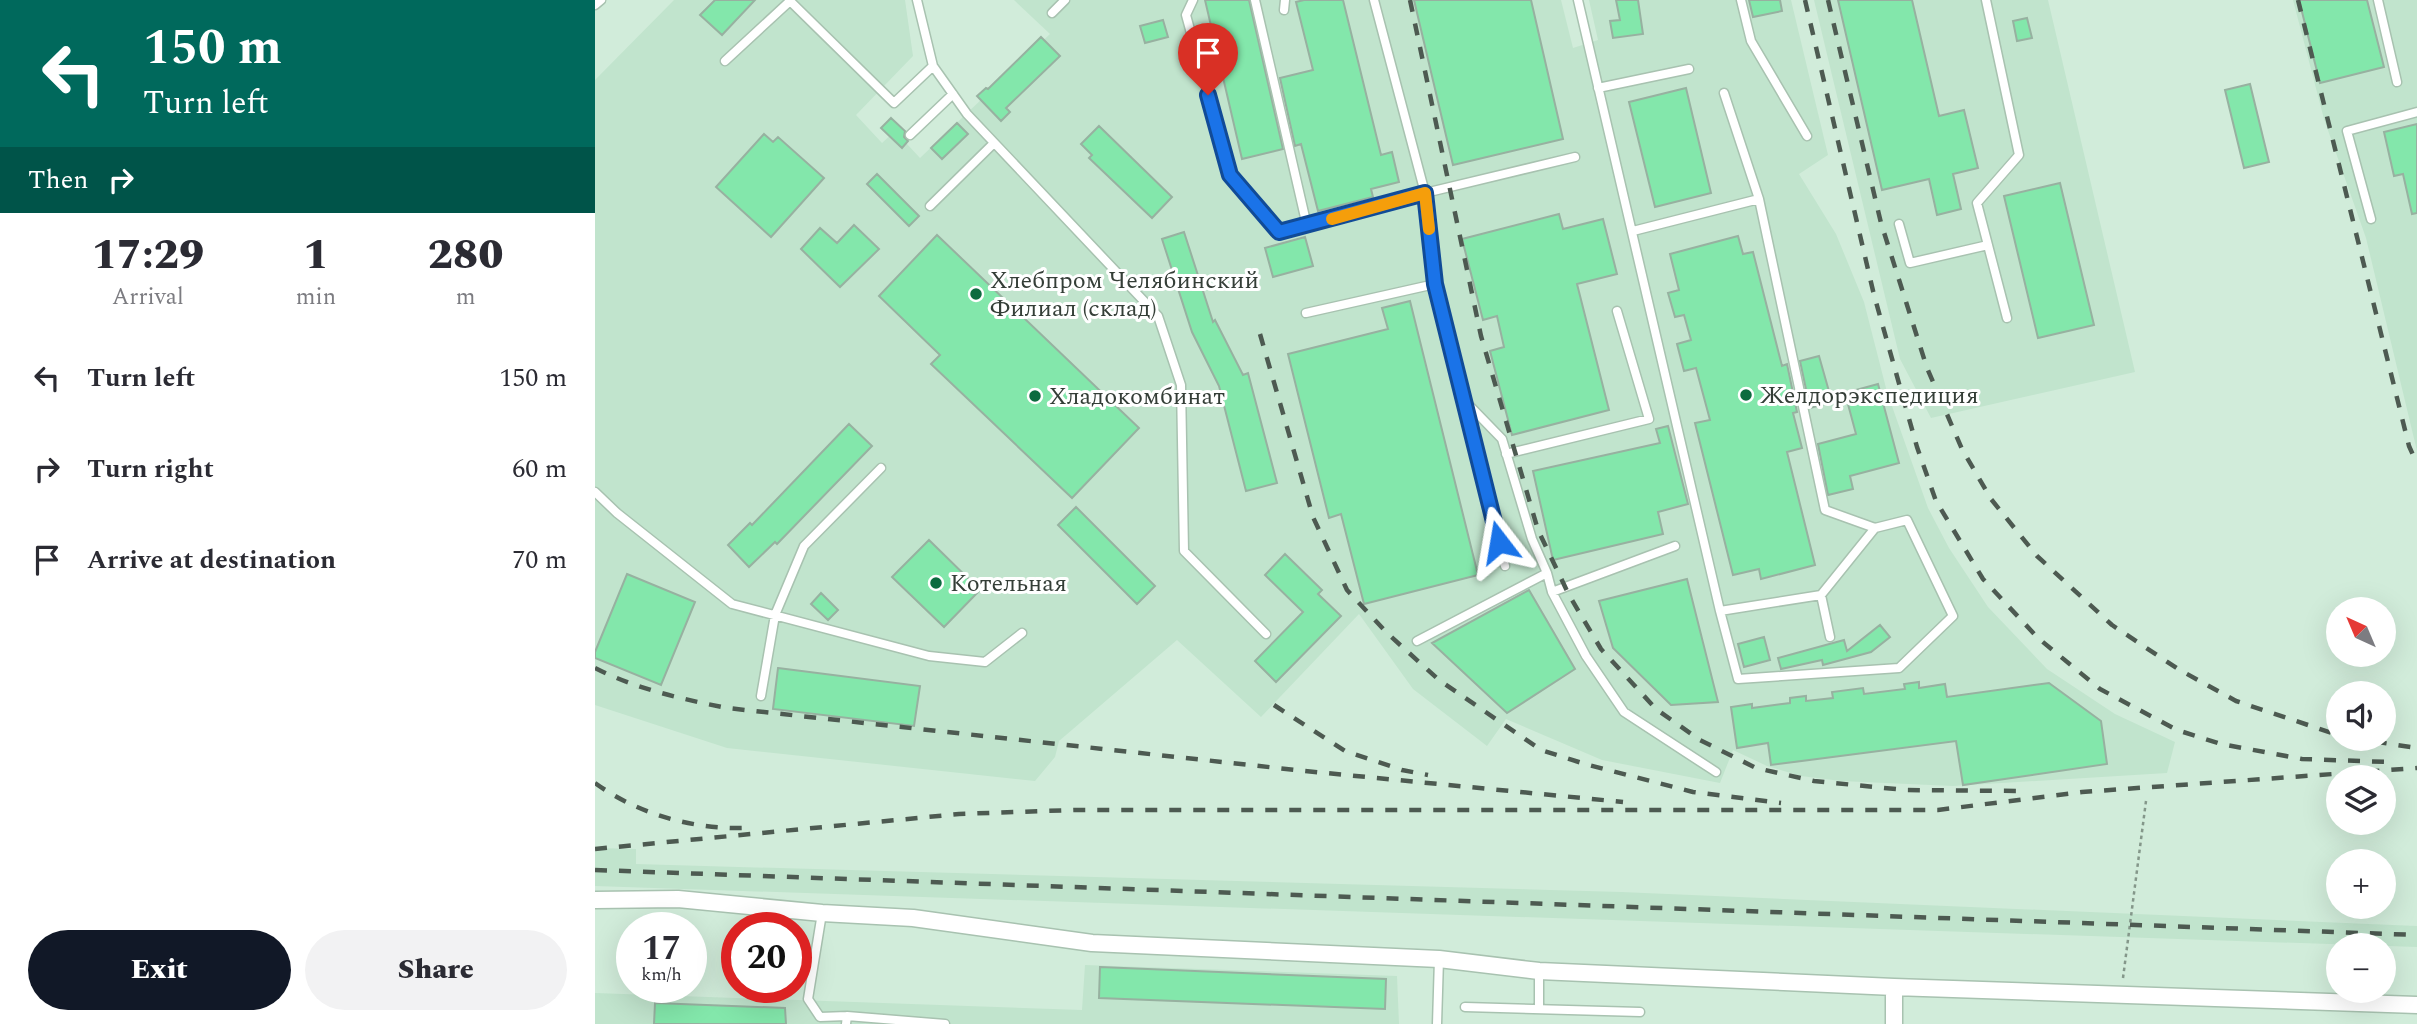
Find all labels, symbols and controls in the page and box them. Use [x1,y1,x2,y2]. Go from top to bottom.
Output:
text: 150 m [143,11,282,86]
pin [1178,23,1238,95]
icon: left [28,28,119,119]
icon: arrive [1189,34,1227,72]
text: Turn left [143,79,269,128]
text: Then [28,160,88,200]
icon: right [102,161,140,199]
text: 17:29 [92,224,204,287]
text: 1 [303,224,329,287]
text: 280 [428,224,503,287]
place label: Хлебпром Челябинский Филиал (склад) [990,263,1259,327]
text: Arrival [112,280,184,315]
text: min [296,280,336,315]
text: m [456,280,475,315]
marker: Хлебпром Челябинский Филиал (склад) [968,286,984,302]
text: Turn left [87,358,195,398]
text: 150 m [499,358,567,398]
icon: left [28,359,66,397]
place label: Желдорэкспедиция [1760,378,1979,414]
place label: Хладокомбинат [1049,379,1225,415]
marker: Желдорэкспедиция [1738,387,1754,403]
marker: Хладокомбинат [1027,388,1043,404]
text: Turn right [87,449,214,489]
text: 60 m [512,449,567,489]
icon: right [28,450,66,488]
position arrow [1462,505,1536,579]
text: Arrive at destination [87,540,336,580]
text: 70 m [512,540,567,580]
icon: arrive [28,541,66,579]
place label: Котельная [950,566,1067,602]
marker: Котельная [928,575,944,591]
north arrow [2326,597,2396,667]
map controls [2326,597,2396,1003]
button: sound [2326,681,2396,751]
button: layers [2326,765,2396,835]
button: + [2326,849,2396,919]
speed limit sign: 20 [721,912,812,1003]
text: 17 [642,922,681,975]
button: Exit [28,930,291,1010]
button: Share [305,930,567,1010]
button: − [2326,933,2396,1003]
text: km/h [641,961,682,988]

